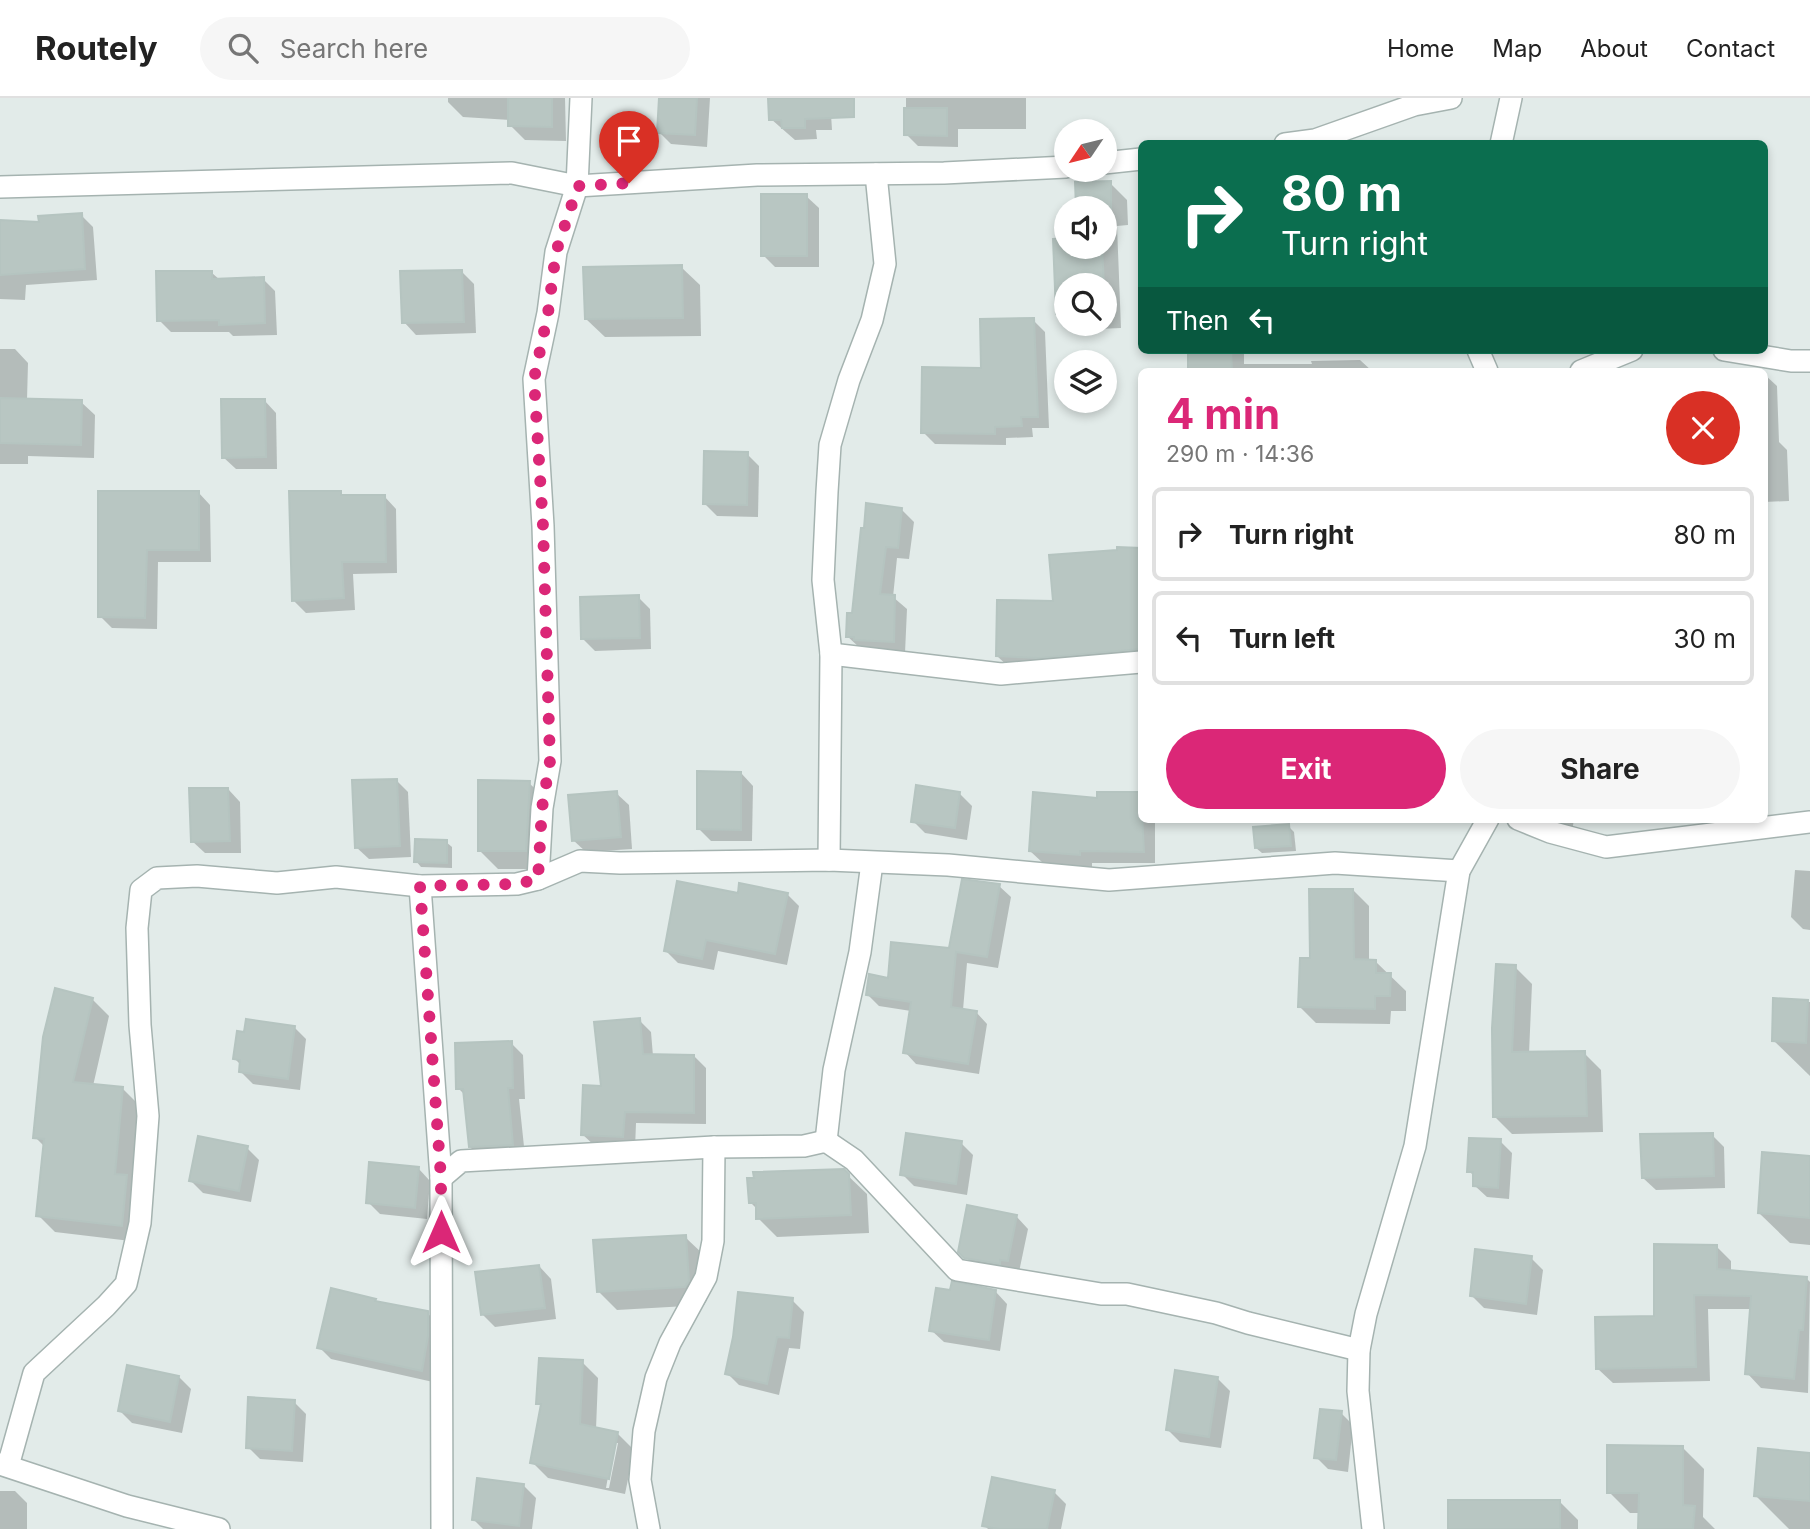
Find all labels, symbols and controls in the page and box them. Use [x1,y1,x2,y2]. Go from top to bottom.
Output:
search box [200,17,690,80]
text: Routely [35,28,158,68]
icon: search [224,29,262,67]
text: Search here [280,33,428,64]
text: Home [1387,34,1454,63]
text: Map [1492,34,1542,63]
text: About [1580,34,1648,63]
text: Contact [1686,34,1775,63]
pin [599,111,659,183]
north arrow [1054,119,1116,182]
map controls [1054,119,1117,413]
icon: arrive [610,122,648,160]
text: 80 m [1281,164,1402,223]
icon: right [1166,168,1257,259]
button: sound [1054,196,1117,259]
text: Turn right [1281,224,1428,263]
button: search [1054,273,1117,336]
icon: left [1243,301,1281,339]
text: Then [1166,305,1229,336]
button: layers [1054,350,1117,413]
text: 4 min [1166,388,1280,439]
button: close [1666,391,1740,465]
text: 290 m · 14:36 [1166,440,1314,468]
icon: right [1170,515,1208,553]
text: Turn right [1229,519,1354,550]
text: 80 m [1673,519,1736,550]
icon: left [1170,619,1208,657]
text: Turn left [1229,623,1335,654]
text: 30 m [1673,623,1736,654]
button: Exit [1166,729,1446,809]
button: Share [1460,729,1740,809]
position arrow [404,1195,478,1269]

